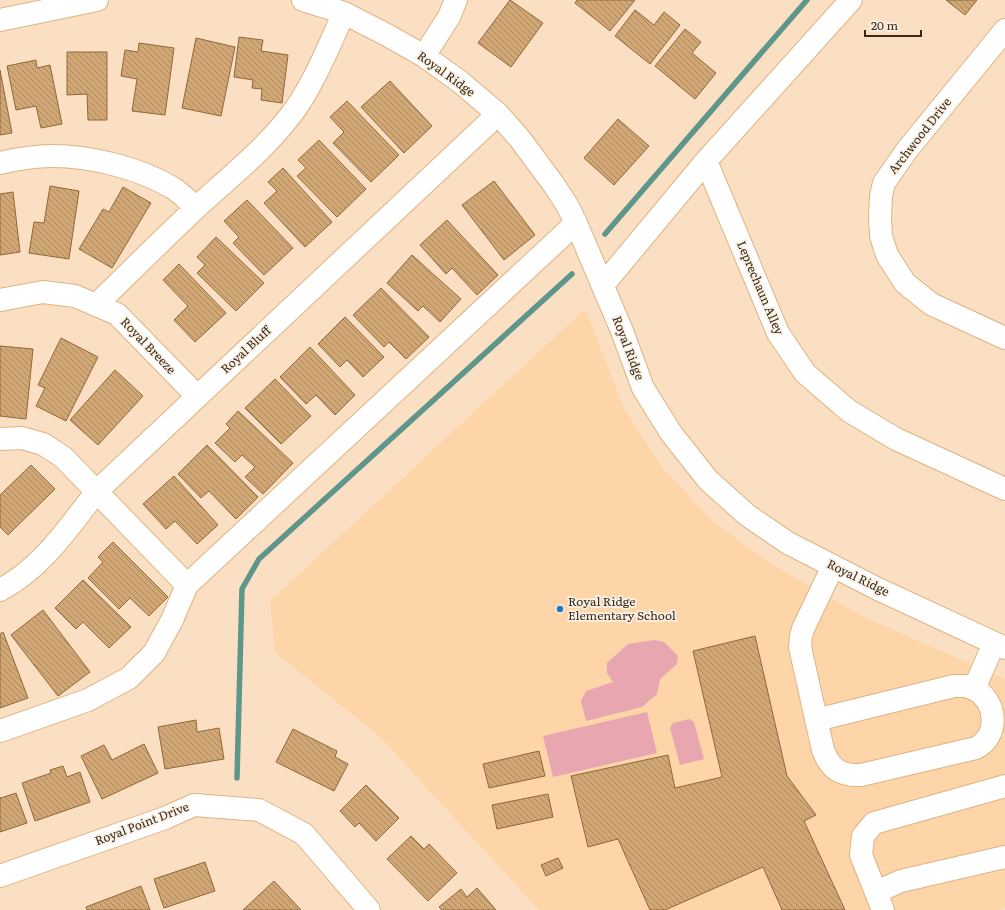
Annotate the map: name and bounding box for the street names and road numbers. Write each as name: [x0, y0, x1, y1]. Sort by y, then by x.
street label: Royal Ridge: [414, 46, 479, 100]
street label: Archwood Drive: [883, 93, 955, 178]
street label: Leprechaun Alley: [733, 238, 789, 337]
street label: Royal Breeze: [117, 313, 180, 378]
street label: Royal Ridge: [608, 313, 649, 382]
street label: Royal Bluff: [216, 320, 275, 377]
street label: Royal Ridge: [824, 554, 893, 600]
street label: Royal Point Drive: [92, 797, 191, 849]

